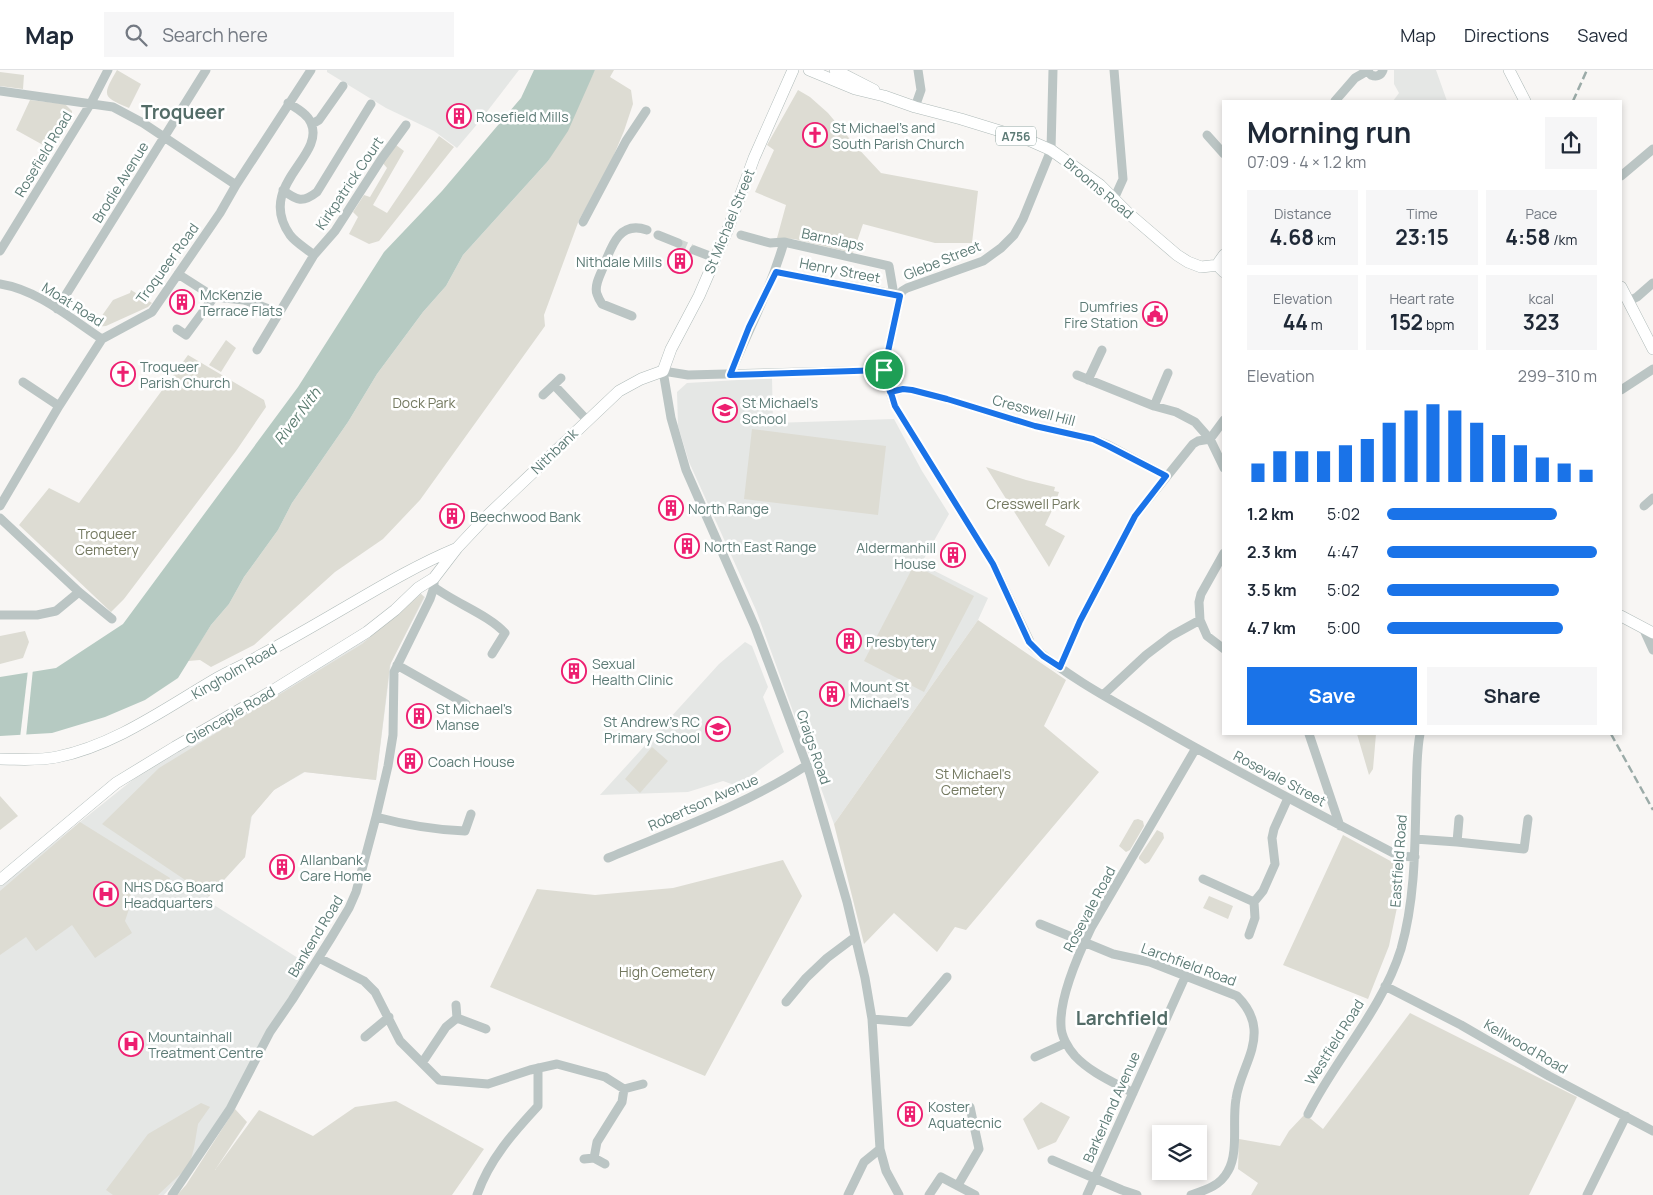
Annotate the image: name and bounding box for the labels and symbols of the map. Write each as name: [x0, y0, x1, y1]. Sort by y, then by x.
district label: Troqueer: [141, 99, 225, 125]
building icon: Rosefield Mills: [446, 103, 472, 129]
place label: Rosefield Mills: [476, 107, 568, 126]
street label: Rosefield Road: [10, 108, 76, 200]
place label: St Michael’s and South Parish Church: [832, 118, 964, 153]
church icon: St Michael’s and South Parish Church: [802, 122, 828, 148]
road number: A756: [996, 126, 1036, 146]
street label: Kirkpatrick Court: [311, 132, 387, 233]
street label: Brodie Avenue: [88, 138, 152, 226]
street label: Brooms Road: [1060, 153, 1138, 223]
street label: St Michael Street: [699, 165, 759, 276]
street label: Troqueer Road: [131, 219, 203, 307]
street label: Barnslaps: [800, 223, 866, 255]
street label: Glebe Street: [901, 236, 984, 284]
building icon: Nithdale Mills: [667, 248, 693, 274]
place label: Nithdale Mills: [576, 252, 662, 271]
street label: Henry Street: [798, 253, 883, 287]
street label: Moat Road: [39, 278, 107, 330]
place label: McKenzie Terrace Flats: [200, 285, 283, 320]
building icon: McKenzie Terrace Flats: [169, 289, 195, 315]
place label: Dumfries Fire Station: [1064, 297, 1138, 332]
public building icon: Dumfries Fire Station: [1142, 301, 1168, 327]
pin: [863, 349, 905, 391]
place label: Troqueer Parish Church: [140, 357, 230, 392]
church icon: Troqueer Parish Church: [110, 361, 136, 387]
water label: River Nith: [269, 382, 326, 449]
street label: Cresswell Hill: [991, 390, 1077, 430]
park label: Dock Park: [392, 393, 457, 412]
place label: St Michael's School: [742, 393, 818, 428]
school or university icon: St Michael's School: [712, 397, 738, 423]
street label: Nithbank: [527, 423, 582, 478]
park label: Cresswell Park: [986, 494, 1081, 513]
building icon: North Range: [658, 495, 684, 521]
place label: North Range: [688, 499, 769, 518]
building icon: Beechwood Bank: [439, 503, 465, 529]
place label: Beechwood Bank: [470, 507, 582, 526]
park label: Troqueer Cemetery: [75, 524, 140, 559]
building icon: North East Range: [674, 533, 700, 559]
place label: North East Range: [704, 537, 817, 556]
place label: Aldermanhill House: [856, 538, 936, 573]
building icon: Aldermanhill House: [940, 542, 966, 568]
building icon: Presbytery: [836, 628, 862, 654]
place label: Presbytery: [866, 632, 937, 651]
street label: Kingholm Road: [188, 639, 280, 703]
place label: Sexual Health Clinic: [592, 654, 674, 689]
building icon: Sexual Health Clinic: [561, 658, 587, 684]
place label: Mount St Michael's: [850, 677, 910, 712]
building icon: Mount St Michael's: [819, 681, 845, 707]
street label: Glencaple Road: [182, 682, 278, 748]
place label: St Michael's Manse: [436, 699, 512, 734]
building icon: St Michael's Manse: [406, 703, 432, 729]
street label: Craigs Road: [792, 707, 836, 787]
place label: St Andrew's RC Primary School: [603, 712, 700, 747]
school or university icon: St Andrew's RC Primary School: [705, 716, 731, 742]
street label: Rosevale Street: [1230, 746, 1330, 811]
building icon: Coach House: [397, 748, 423, 774]
place label: Coach House: [428, 752, 515, 771]
park label: St Michael's Cemetery: [935, 764, 1011, 799]
street label: Robertson Avenue: [645, 769, 761, 835]
street label: Eastfield Road: [1385, 814, 1411, 908]
place label: Allanbank Care Home: [300, 850, 372, 885]
building icon: Allanbank Care Home: [269, 854, 295, 880]
street label: Rosevale Road: [1058, 863, 1120, 955]
place label: NHS D&G Board Headquarters: [124, 877, 224, 912]
hospital icon: NHS D&G Board Headquarters: [93, 881, 119, 907]
street label: Bankend Road: [283, 892, 347, 980]
street label: Larchfield Road: [1139, 938, 1239, 990]
park label: High Cemetery: [619, 962, 716, 981]
street label: Westfield Road: [1300, 996, 1368, 1088]
district label: Larchfield: [1076, 1005, 1168, 1031]
street label: Kellwood Road: [1481, 1014, 1571, 1078]
place label: Mountainhall Treatment Centre: [148, 1027, 264, 1062]
hospital icon: Mountainhall Treatment Centre: [118, 1031, 144, 1057]
street label: Barkerland Avenue: [1078, 1048, 1144, 1166]
place label: Koster Aquatecnic: [928, 1097, 1002, 1132]
building icon: Koster Aquatecnic: [897, 1101, 923, 1127]

